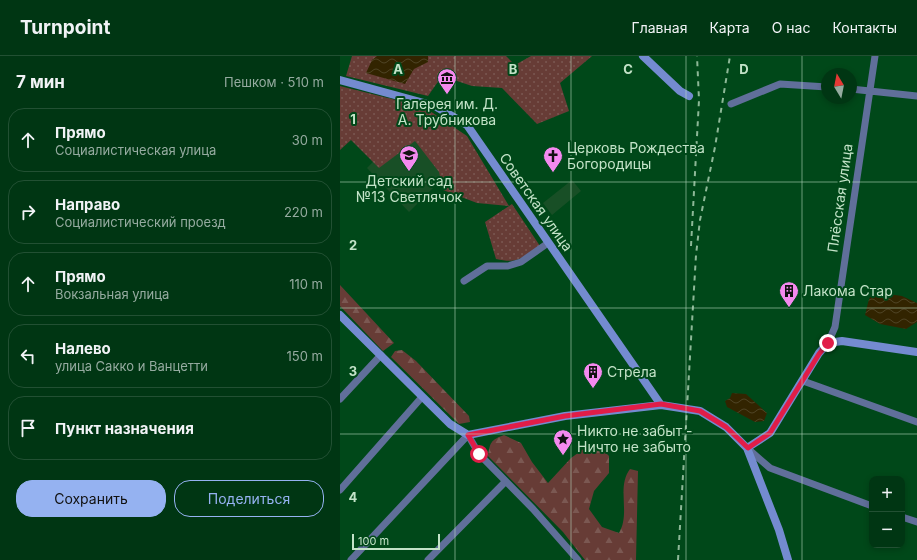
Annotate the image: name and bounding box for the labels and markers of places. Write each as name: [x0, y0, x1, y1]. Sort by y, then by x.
museum icon: Галерея им. Д. А. Трубникова: [436, 67, 458, 95]
place label: Галерея им. Д. А. Трубникова: [396, 95, 498, 128]
place label: Церковь Рождества Богородицы: [567, 139, 705, 172]
school or university icon: Детский сад №13 Светлячок: [398, 144, 420, 172]
church icon: Церковь Рождества Богородицы: [542, 145, 564, 173]
place label: Детский сад №13 Светлячок: [356, 172, 463, 205]
building icon: Лакома Стар: [778, 280, 800, 308]
place label: Лакома Стар: [803, 282, 893, 299]
building icon: Стрела: [582, 361, 604, 389]
place label: Стрела: [607, 363, 657, 380]
place label: Никто не забыт - Ничто не забыто: [577, 422, 693, 455]
place icon: Никто не забыт - Ничто не забыто: [552, 428, 574, 456]

